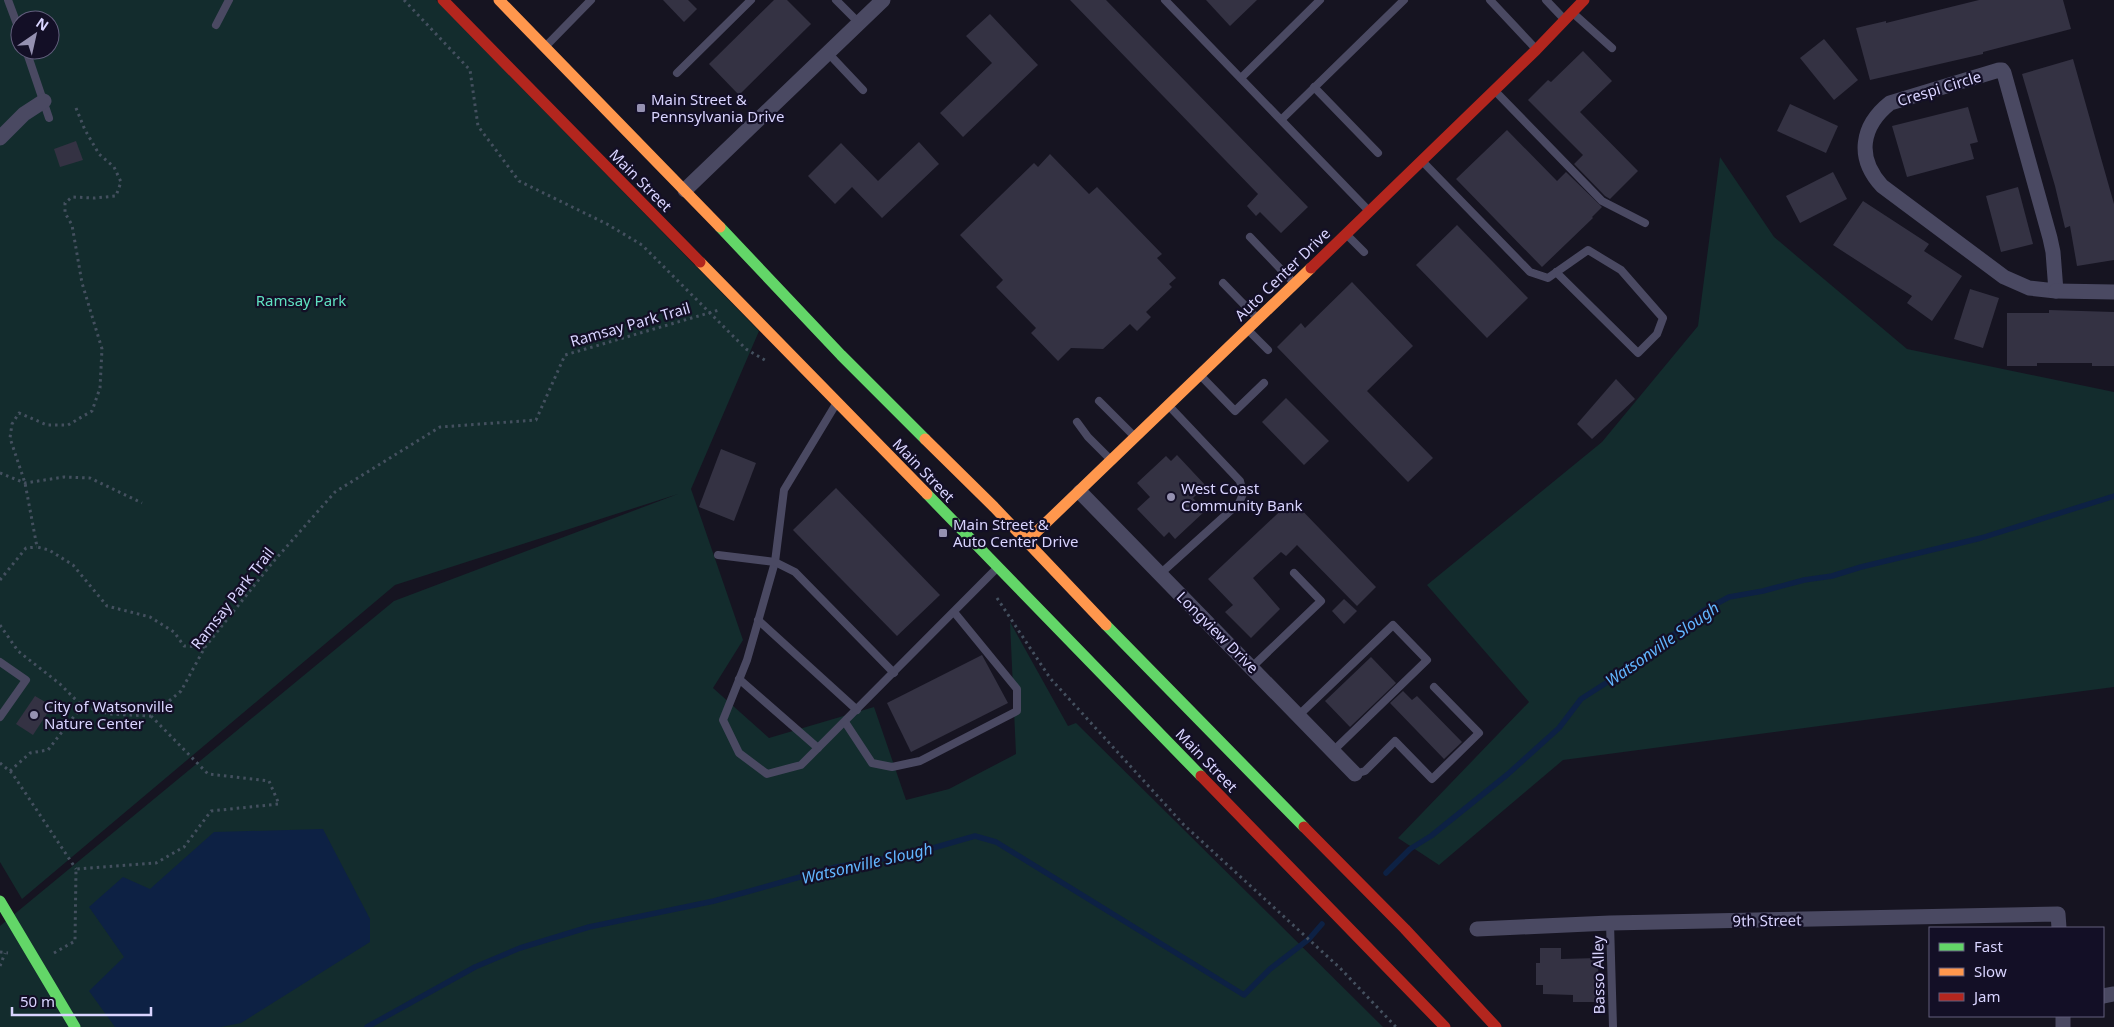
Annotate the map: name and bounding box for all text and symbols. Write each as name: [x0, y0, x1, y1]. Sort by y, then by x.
north arrow: [10, 10, 60, 60]
text: N: [33, 13, 53, 35]
street label: Crespi Circle: [1895, 66, 1983, 110]
place label: Main Street & Pennsylvania Drive: [651, 89, 784, 126]
marker: Main Street & Pennsylvania Drive: [635, 102, 647, 114]
street label: Main Street: [605, 144, 677, 216]
street label: Auto Center Drive: [1230, 223, 1334, 325]
park label: Ramsay Park: [256, 290, 346, 310]
street label: Ramsay Park Trail: [568, 297, 692, 351]
street label: Main Street: [889, 434, 960, 506]
place label: West Coast Community Bank: [1181, 478, 1302, 515]
marker: West Coast Community Bank: [1165, 491, 1177, 503]
place label: Main Street & Auto Center Drive: [953, 514, 1079, 551]
marker: Main Street & Auto Center Drive: [937, 527, 949, 539]
street label: Ramsay Park Trail: [186, 543, 278, 653]
street label: Longview Drive: [1173, 587, 1263, 677]
water label: Watsonville Slough: [1601, 597, 1723, 691]
place label: City of Watsonville Nature Center: [44, 696, 173, 733]
marker: City of Watsonville Nature Center: [28, 709, 40, 721]
street label: Main Street: [1172, 724, 1243, 796]
water label: Watsonville Slough: [799, 837, 935, 889]
street label: 9th Street: [1732, 909, 1802, 931]
legend: [1929, 927, 2104, 1017]
street label: Basso Alley: [1587, 935, 1609, 1014]
text: Fast: [1974, 936, 2003, 956]
text: Slow: [1974, 961, 2007, 981]
scale bar: [12, 984, 151, 1016]
text: Jam: [1972, 986, 2001, 1006]
text: 50 m: [20, 991, 55, 1011]

